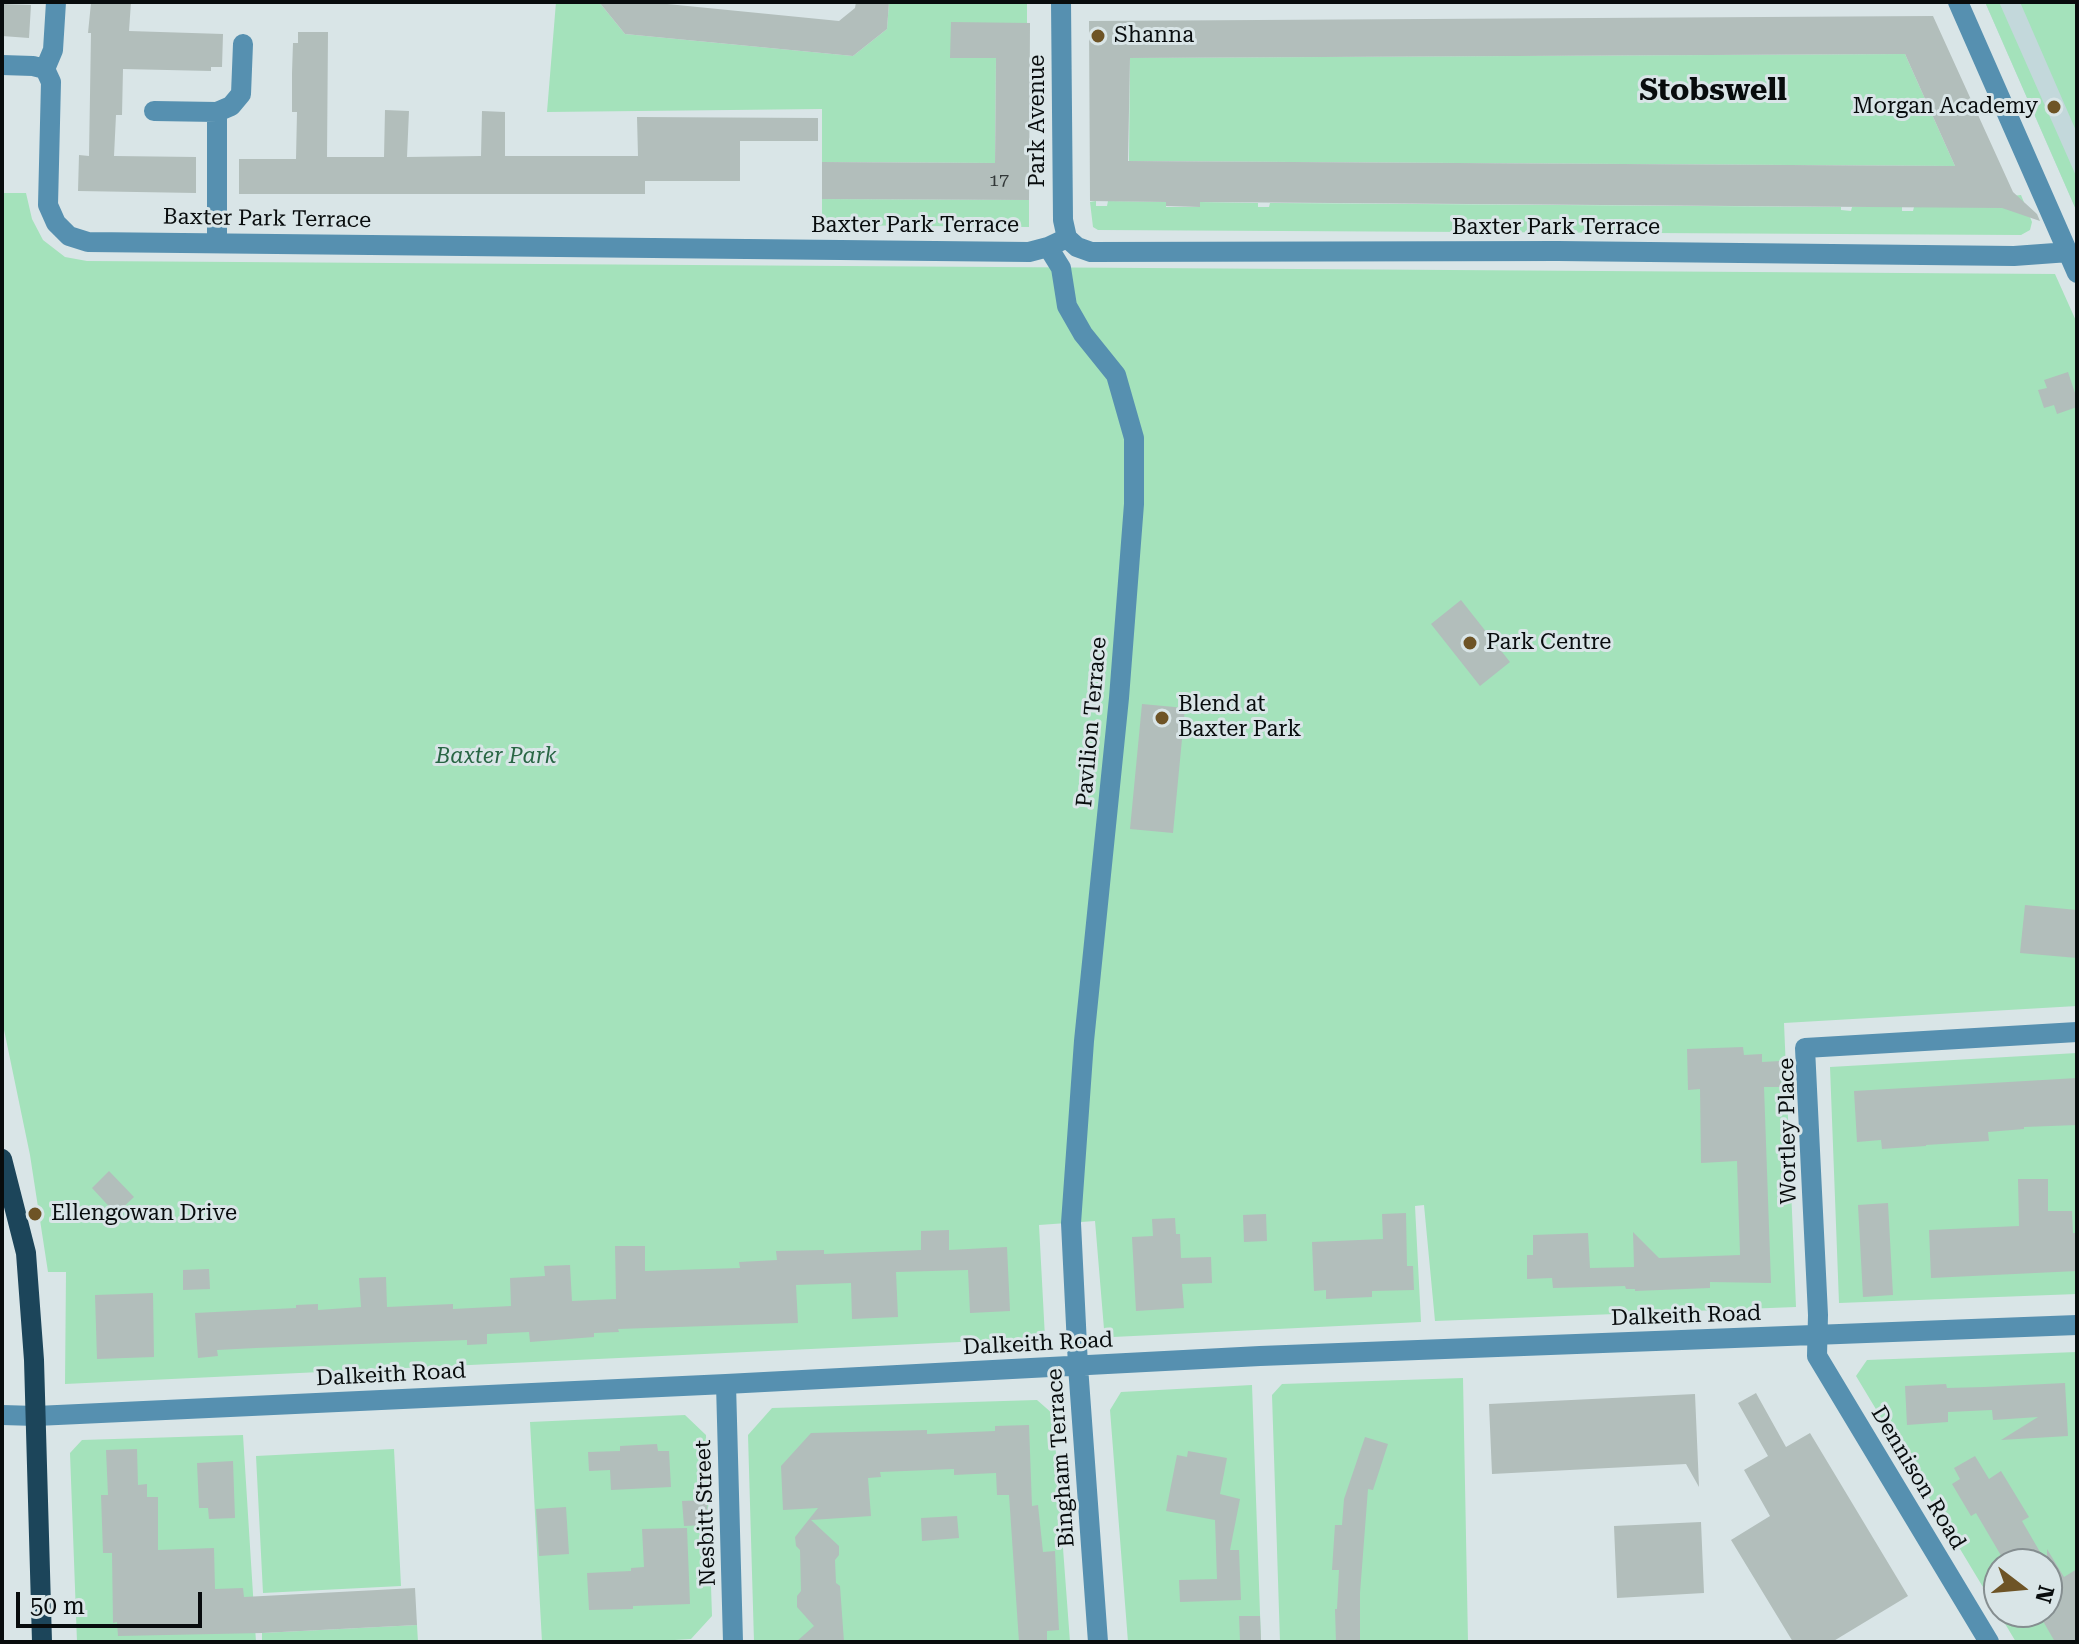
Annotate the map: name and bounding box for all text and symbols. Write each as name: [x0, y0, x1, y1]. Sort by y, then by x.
place label: Shanna: [1114, 23, 1194, 49]
marker: Shanna: [1089, 27, 1107, 45]
street label: Park Avenue: [1025, 55, 1051, 187]
district label: Stobswell: [1639, 73, 1787, 109]
place label: Morgan Academy: [1853, 94, 2038, 120]
marker: Morgan Academy: [2045, 98, 2063, 116]
house number: 17: [989, 170, 1009, 192]
street label: Baxter Park Terrace: [163, 204, 371, 234]
street label: Baxter Park Terrace: [811, 213, 1019, 239]
street label: Baxter Park Terrace: [1452, 215, 1660, 241]
place label: Park Centre: [1486, 630, 1611, 656]
marker: Park Centre: [1461, 634, 1479, 652]
street label: Pavilion Terrace: [1071, 636, 1113, 808]
place label: Blend at Baxter Park: [1178, 692, 1301, 744]
marker: Blend at Baxter Park: [1153, 709, 1171, 727]
park label: Baxter Park: [436, 744, 556, 770]
street label: Wortley Place: [1774, 1057, 1802, 1205]
place label: Ellengowan Drive: [51, 1201, 237, 1227]
marker: Ellengowan Drive: [26, 1205, 44, 1223]
street label: Dalkeith Road: [1611, 1300, 1761, 1332]
street label: Dalkeith Road: [962, 1327, 1114, 1361]
street label: Dalkeith Road: [315, 1358, 467, 1392]
street label: Bingham Terrace: [1042, 1368, 1080, 1548]
street label: Dennison Road: [1865, 1402, 1971, 1554]
street label: Nesbitt Street: [690, 1439, 722, 1587]
north arrow: [1983, 1548, 2063, 1628]
scale bar: [20, 1576, 206, 1626]
text: N: [2030, 1583, 2059, 1606]
text: 50 m: [30, 1592, 85, 1620]

